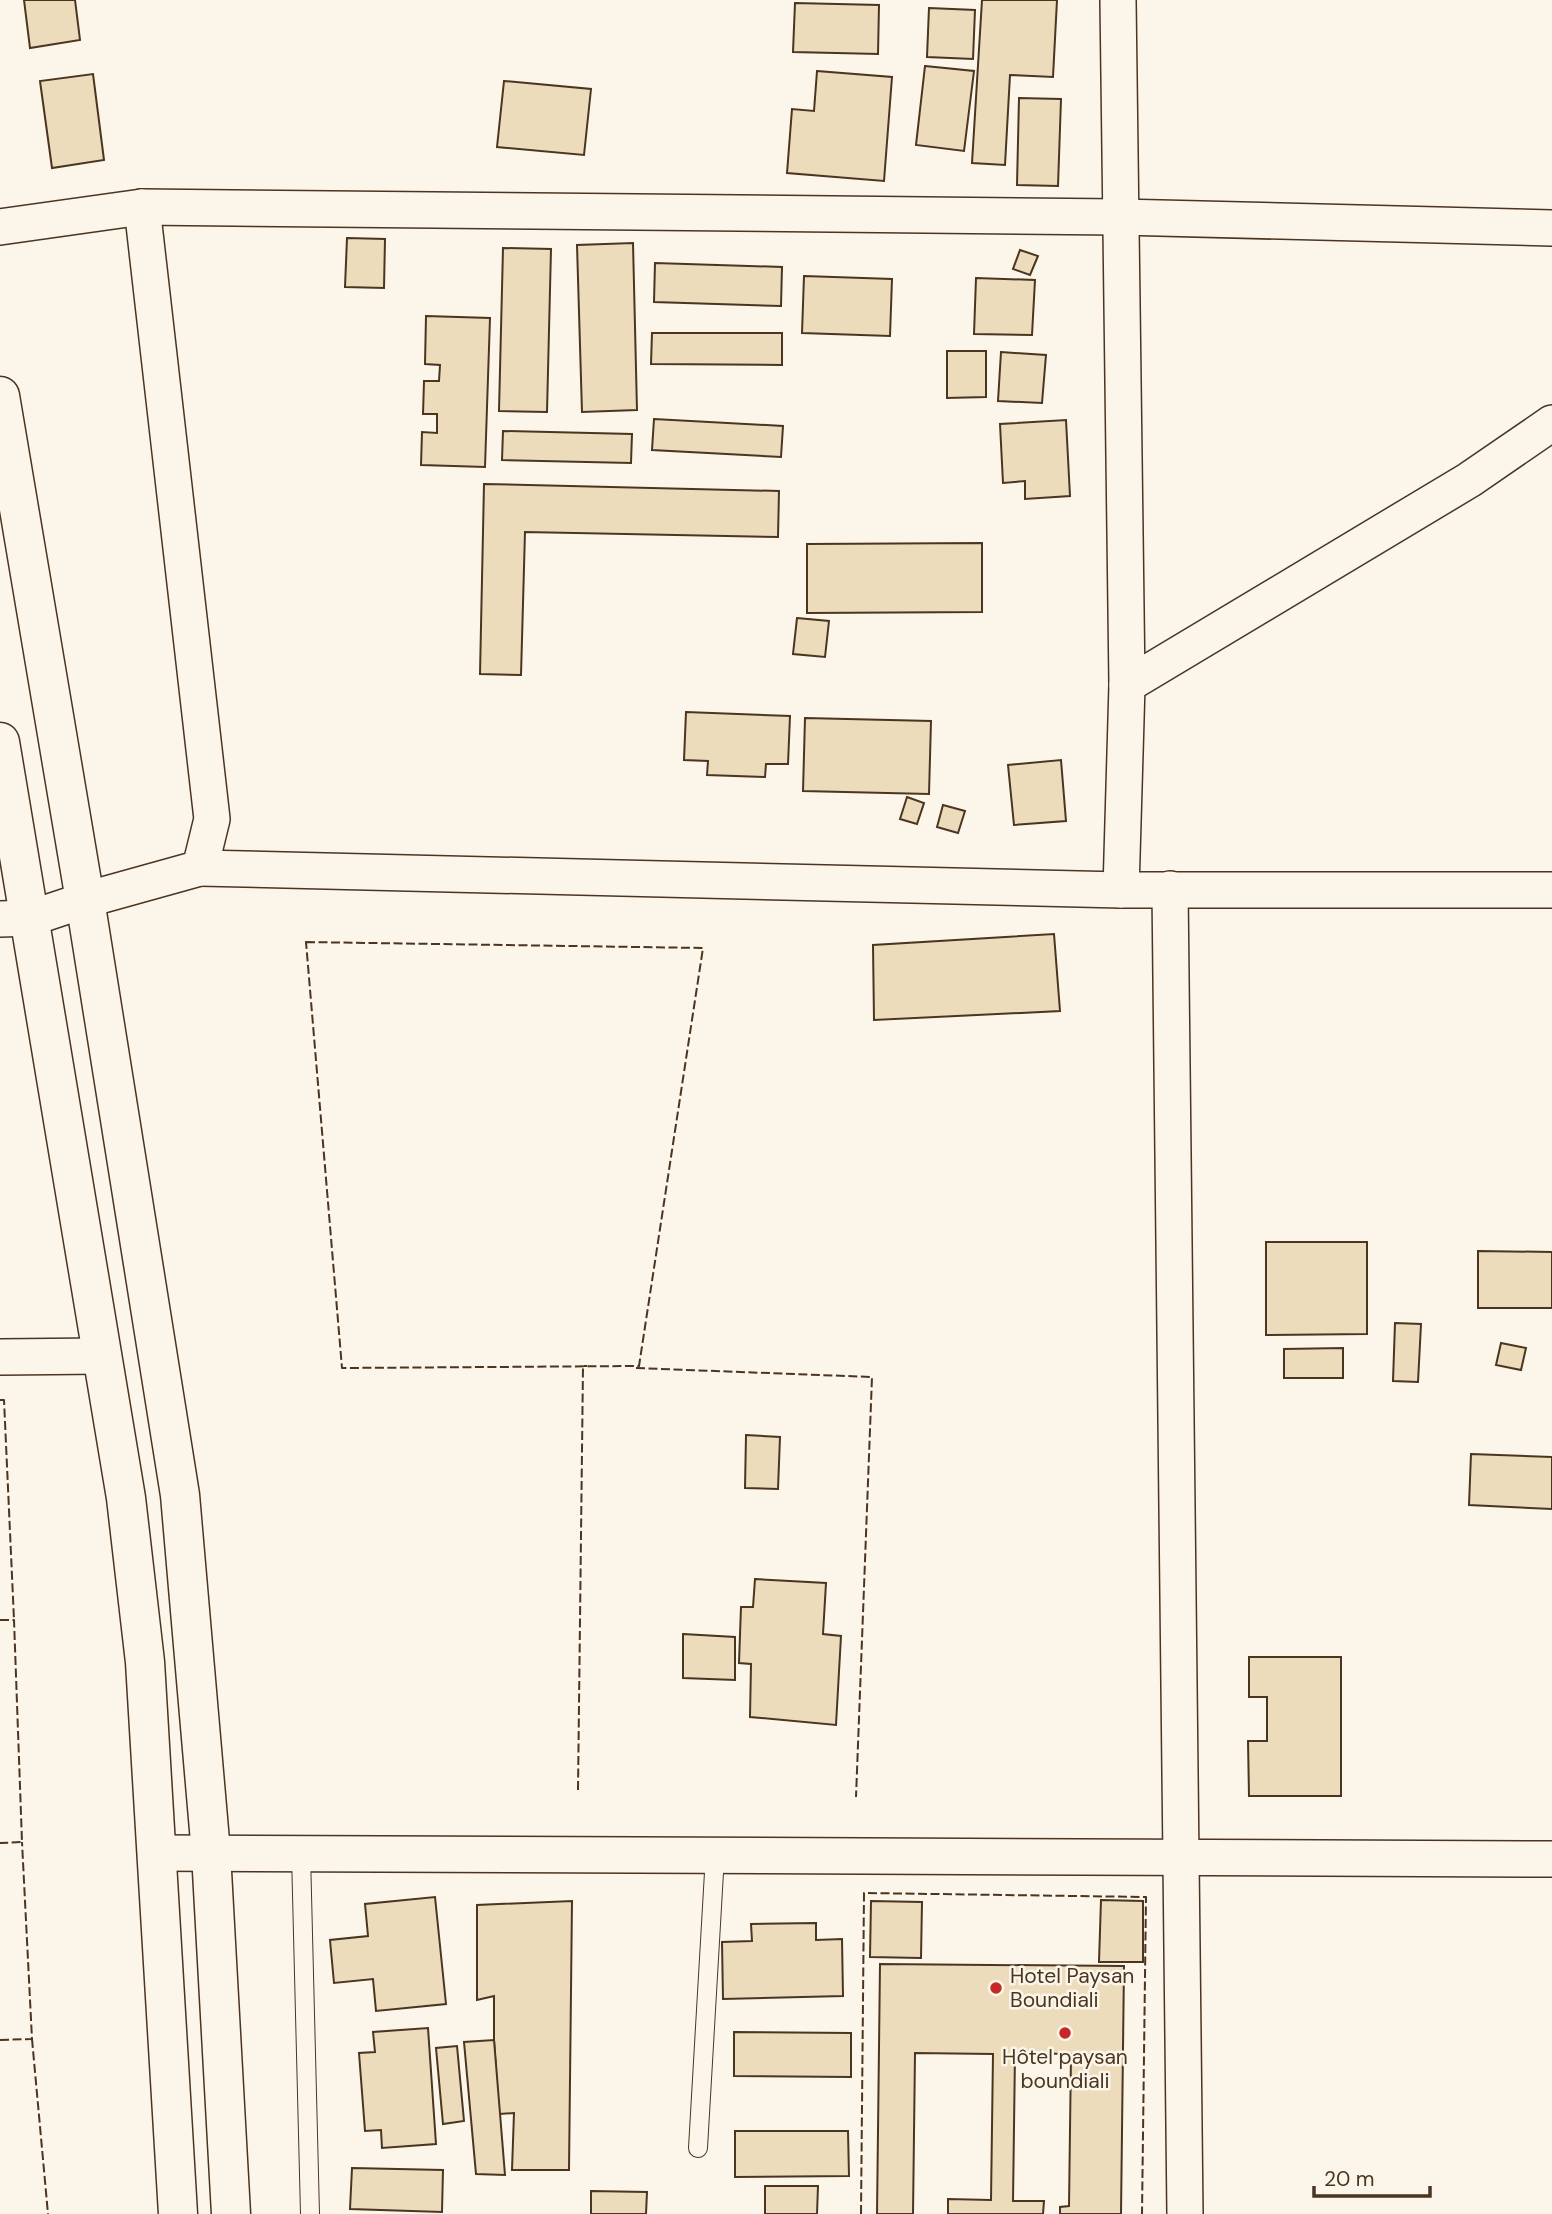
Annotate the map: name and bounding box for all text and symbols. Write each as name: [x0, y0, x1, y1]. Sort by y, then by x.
place label: Hotel Paysan Boundiali: [1010, 1962, 1134, 2014]
marker: Hotel Paysan Boundiali: [988, 1980, 1004, 1996]
marker: Hôtel paysan boundiali: [1057, 2025, 1073, 2041]
place label: Hôtel paysan boundiali: [1002, 2043, 1128, 2095]
scale bar: [1314, 2154, 1430, 2198]
text: 20 m: [1324, 2165, 1375, 2193]

